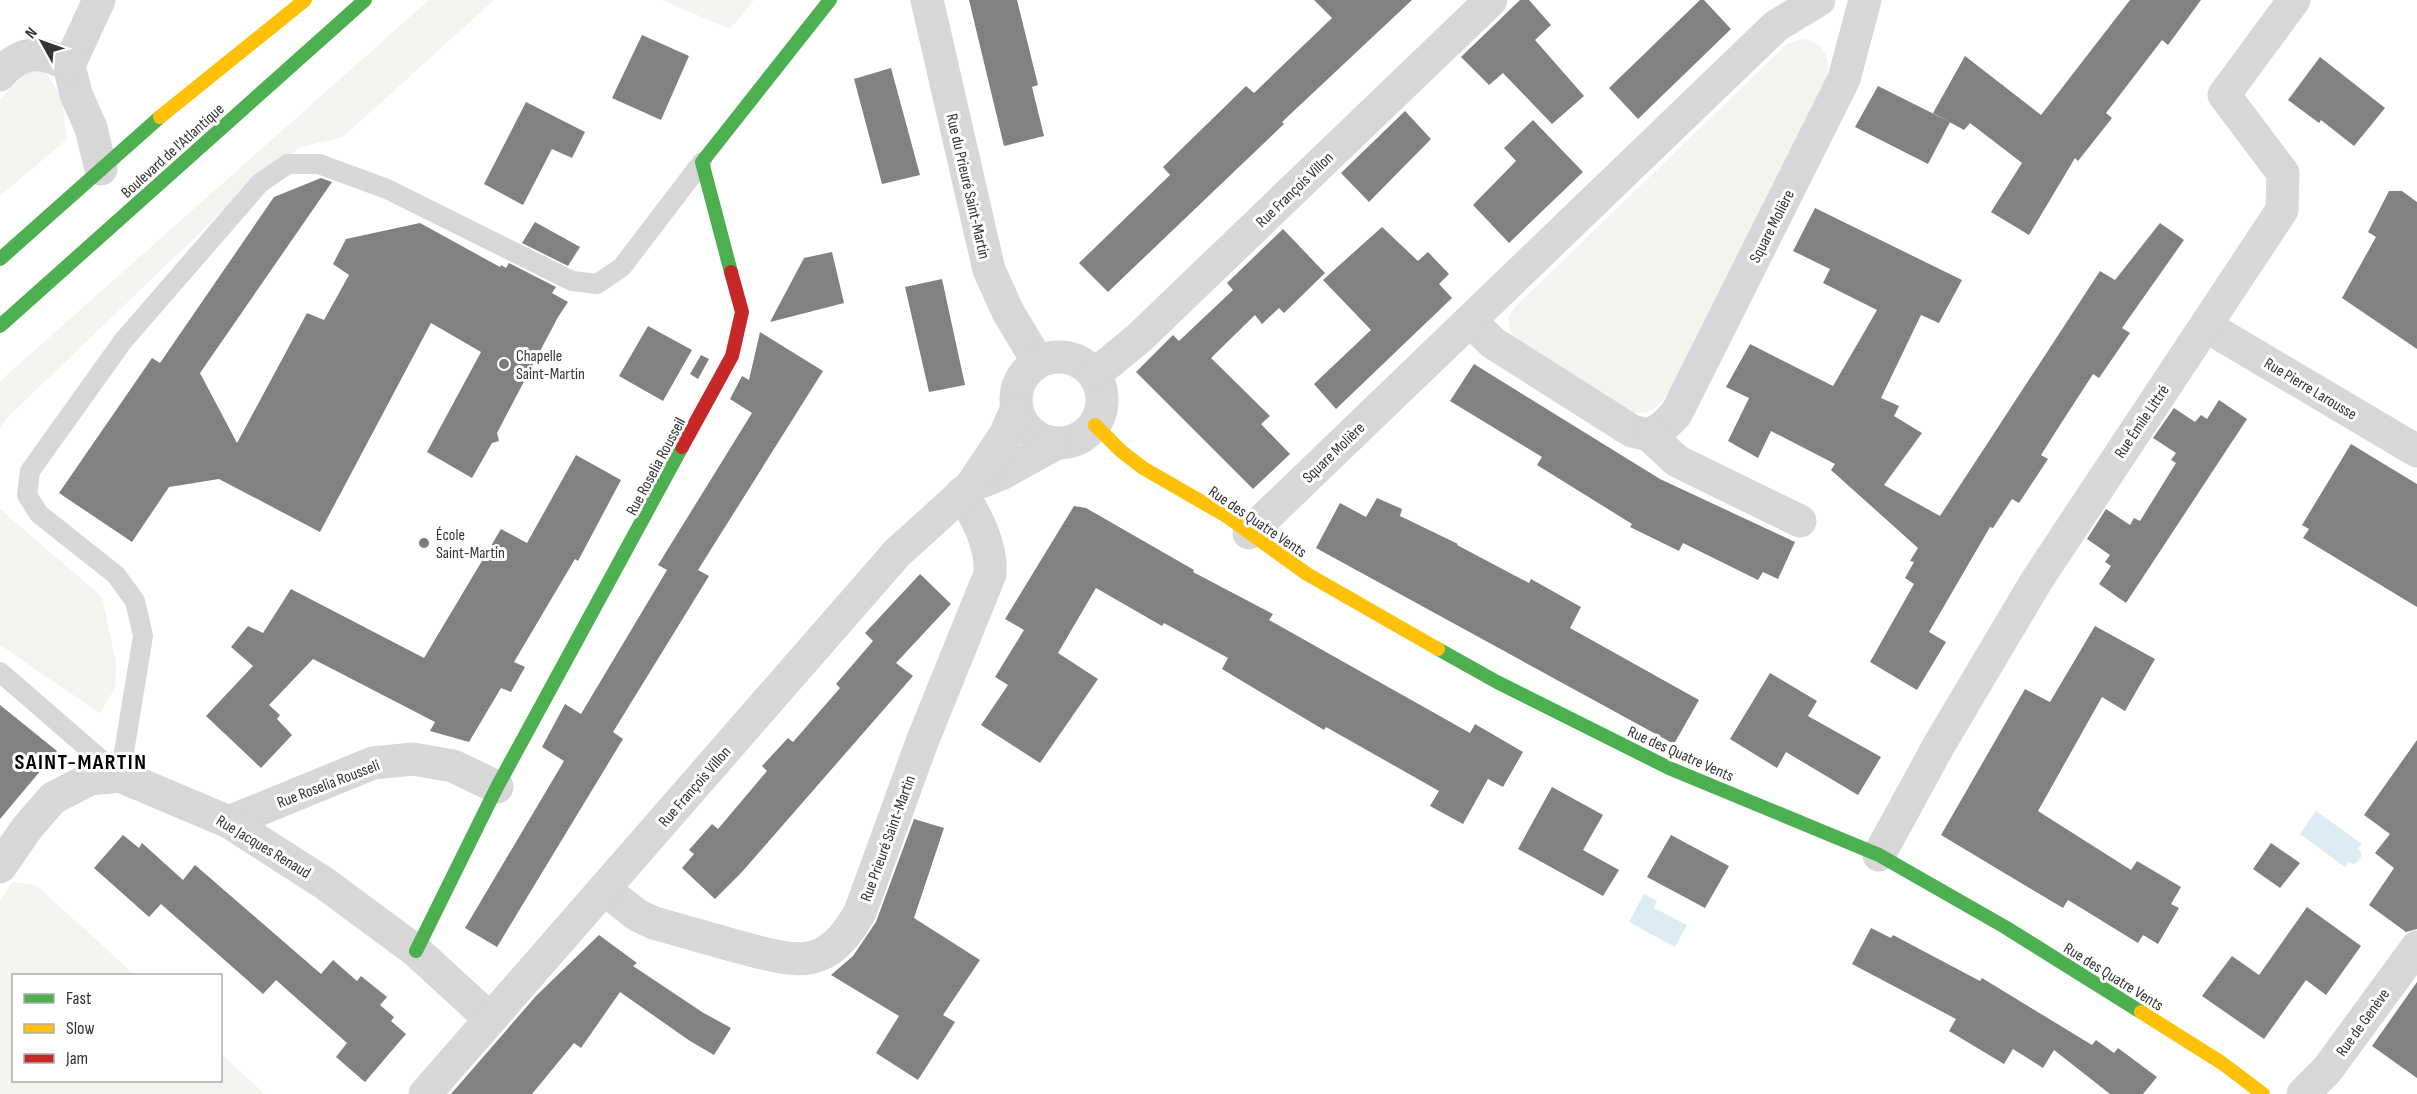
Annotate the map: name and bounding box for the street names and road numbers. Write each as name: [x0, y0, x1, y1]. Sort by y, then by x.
street label: Boulevard de l'Atlantique: [118, 100, 228, 202]
street label: Rue du Prieuré Saint-Martin: [942, 112, 994, 261]
street label: Rue François Villon: [1252, 148, 1338, 232]
street label: Square Molière: [1746, 187, 1799, 266]
street label: Rue Pierre Larousse: [2261, 354, 2360, 424]
street label: Rue Émile Littré: [2111, 382, 2174, 462]
street label: Rue Roselia Rousseil: [623, 414, 690, 519]
street label: Square Molière: [1299, 419, 1369, 487]
street label: Rue des Quatre Vents: [1205, 482, 1310, 562]
street label: Rue des Quatre Vents: [1624, 723, 1737, 786]
street label: Rue François Villon: [655, 743, 735, 831]
street label: Rue Roselia Rousseli: [274, 756, 383, 813]
street label: Rue Prieuré Saint-Martin: [857, 773, 920, 904]
street label: Rue Jacques Renaud: [213, 812, 314, 883]
street label: Rue des Quatre Vents: [2060, 939, 2167, 1016]
street label: Rue de Genève: [2332, 985, 2394, 1060]

